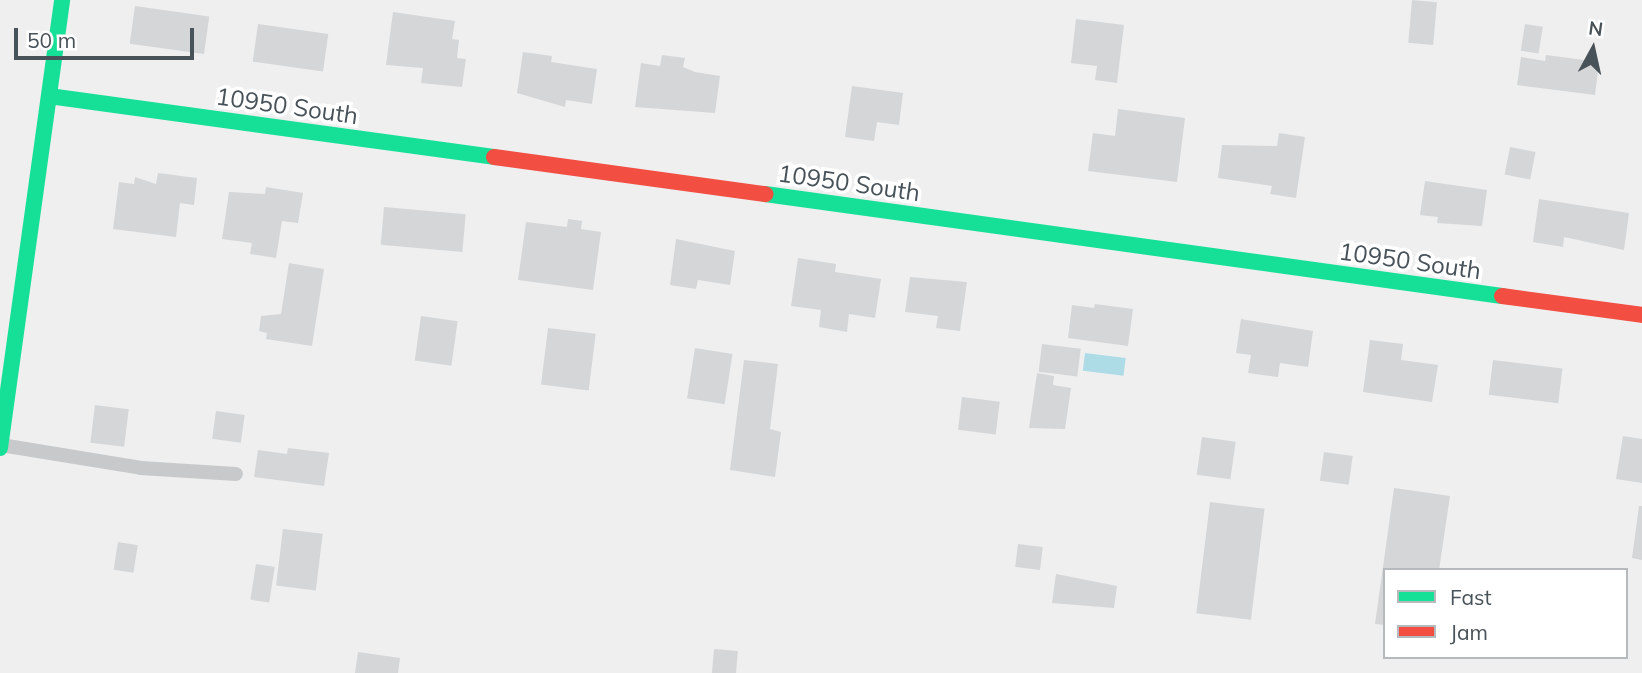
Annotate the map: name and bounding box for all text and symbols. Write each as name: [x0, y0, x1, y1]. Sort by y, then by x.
scale bar: [18, 14, 198, 58]
north arrow: [1558, 14, 1628, 84]
text: N: [1587, 15, 1605, 41]
text: 50 m: [27, 27, 76, 53]
street label: 10950 South: [214, 82, 360, 130]
street label: 10950 South: [776, 159, 922, 207]
street label: 10950 South: [1337, 237, 1483, 285]
legend: [1383, 568, 1628, 659]
text: Fast: [1450, 584, 1492, 610]
text: Jam: [1450, 619, 1488, 645]

